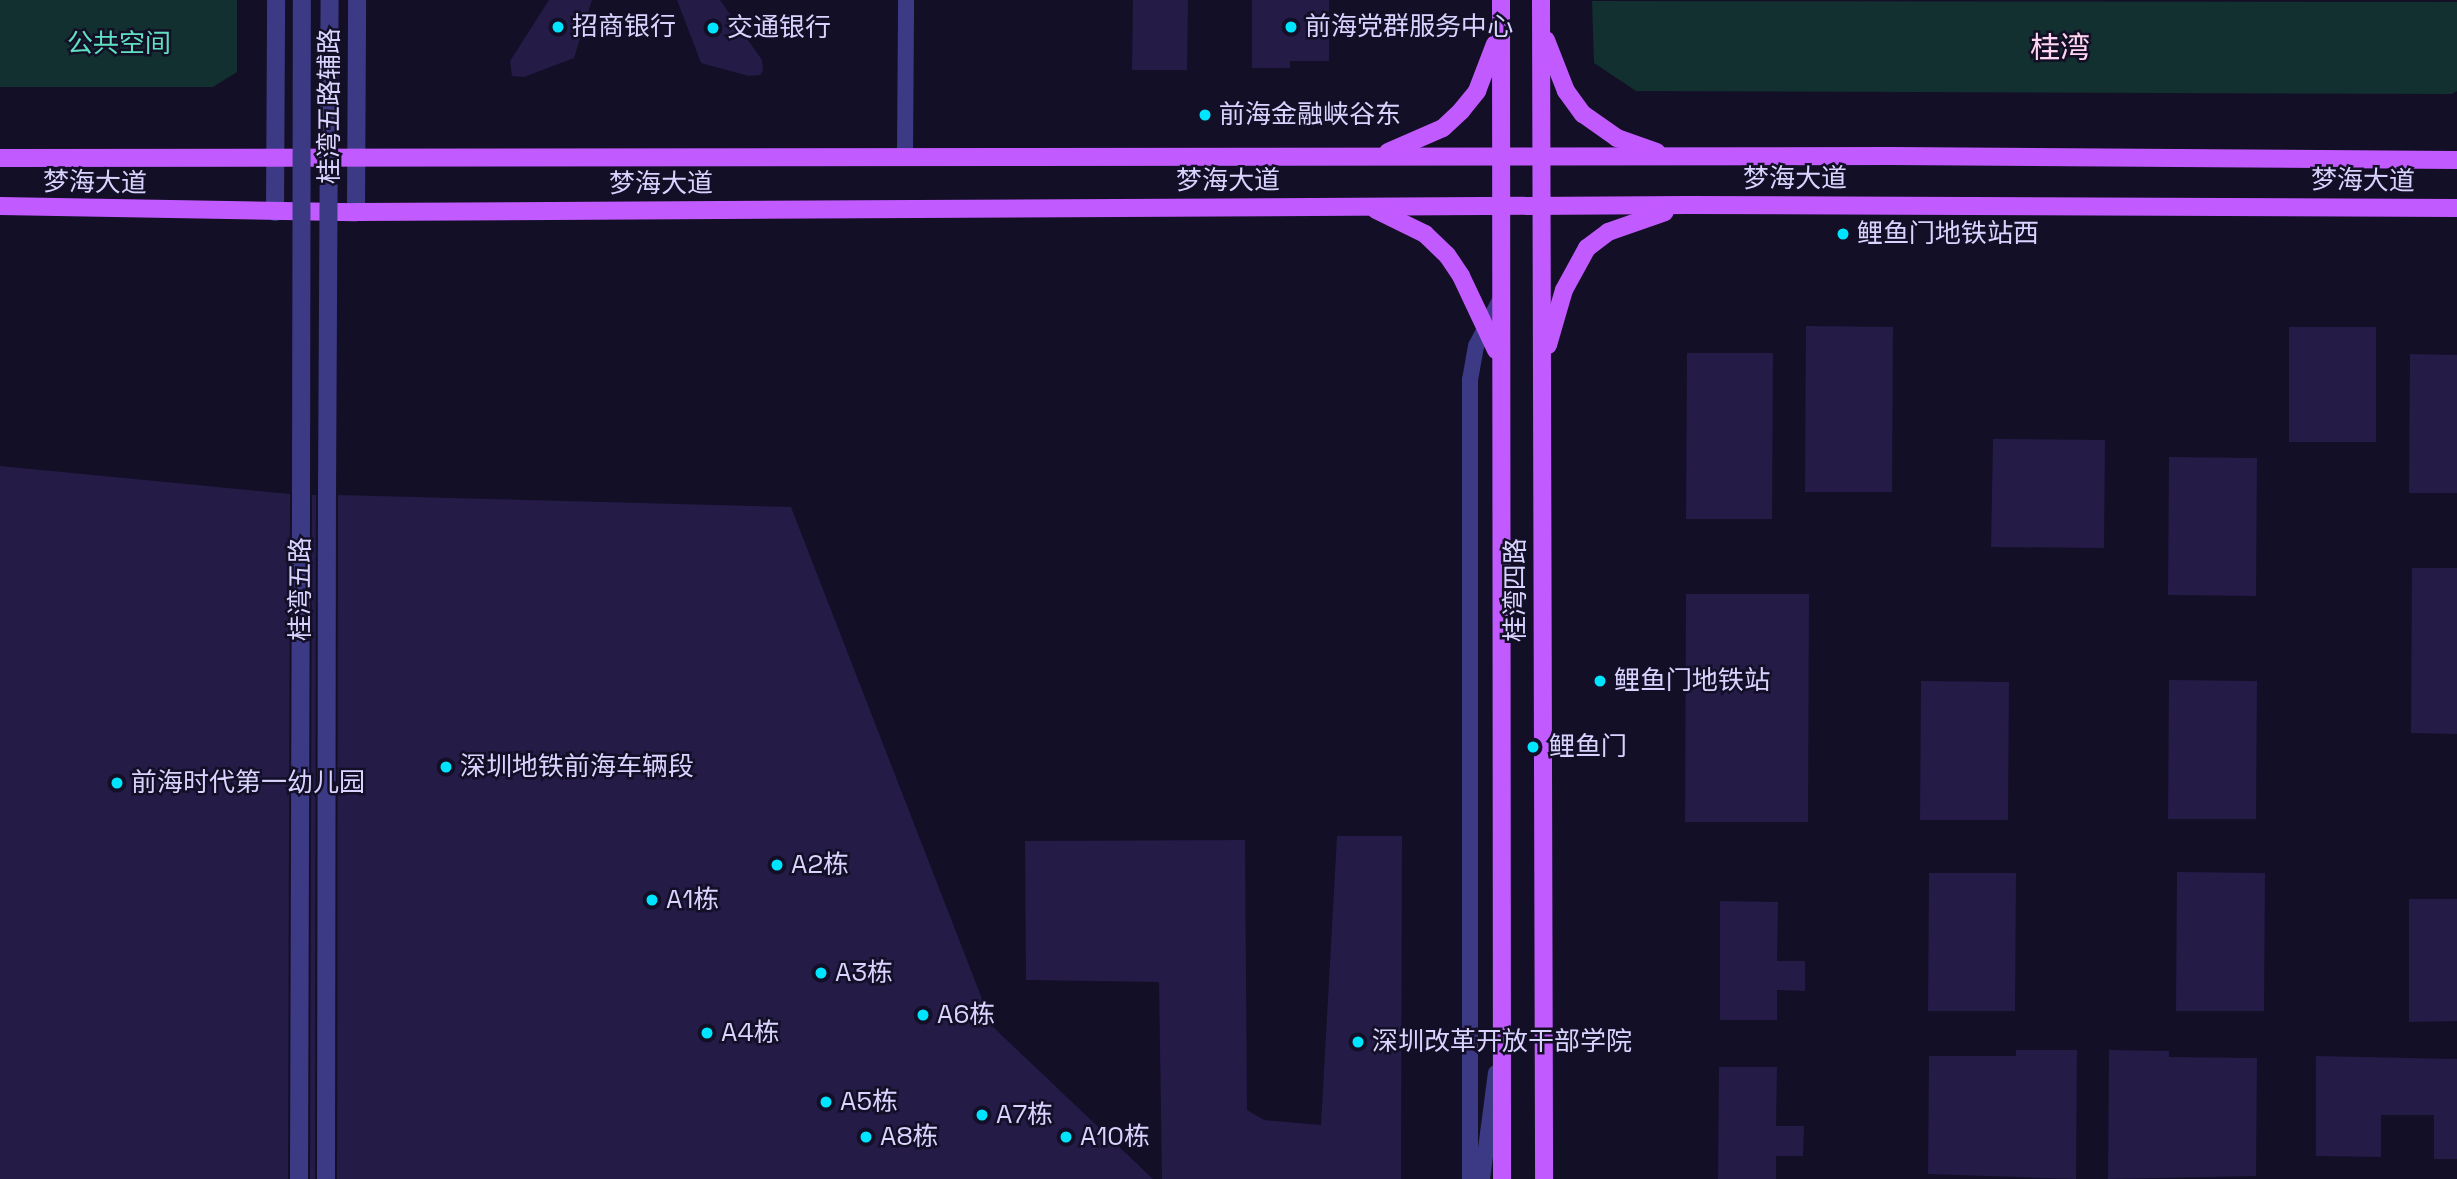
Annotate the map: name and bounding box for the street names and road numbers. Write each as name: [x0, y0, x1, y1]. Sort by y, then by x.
street label: 桂湾五路辅路: [314, 28, 346, 184]
street label: 梦海大道: [1743, 163, 1847, 195]
street label: 梦海大道: [2311, 164, 2415, 198]
street label: 梦海大道: [1176, 165, 1280, 197]
street label: 梦海大道: [43, 166, 147, 200]
street label: 梦海大道: [609, 168, 713, 200]
street label: 桂湾五路: [285, 537, 317, 641]
street label: 桂湾四路: [1500, 538, 1532, 642]

